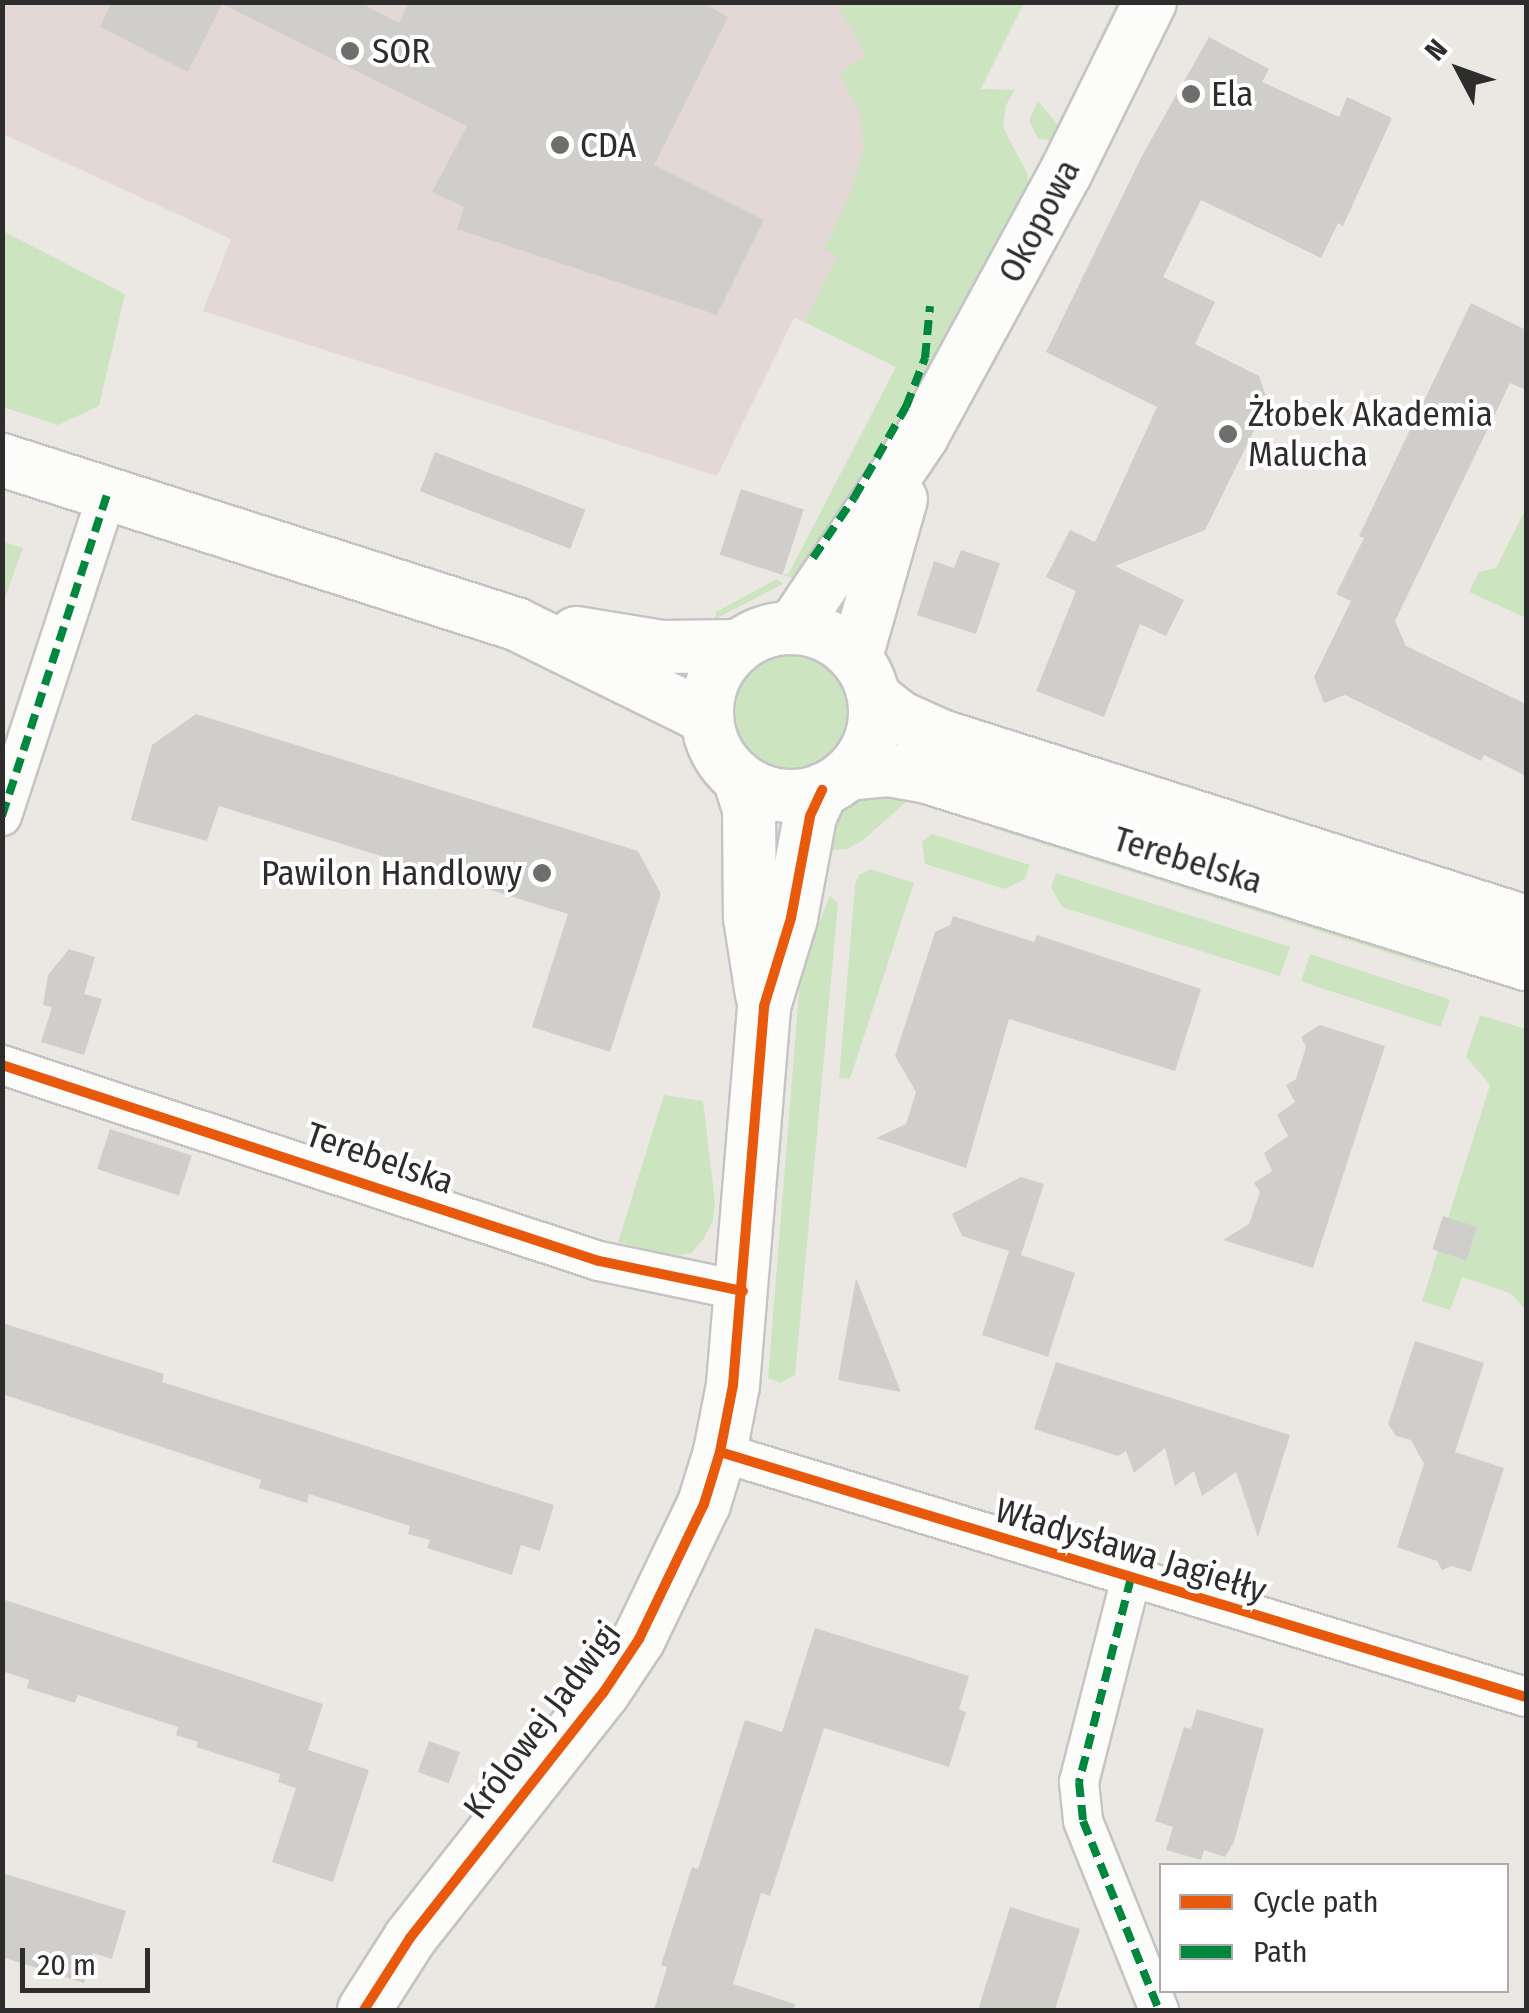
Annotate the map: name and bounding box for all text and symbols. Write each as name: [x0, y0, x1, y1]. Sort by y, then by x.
north arrow: [1409, 20, 1509, 120]
place label: SOR: [372, 30, 430, 72]
text: N: [1418, 33, 1454, 67]
marker: SOR: [337, 38, 363, 64]
place label: Ela: [1211, 73, 1253, 115]
marker: Ela: [1180, 83, 1202, 105]
place label: CDA: [580, 124, 636, 166]
marker: CDA: [549, 134, 571, 156]
street label: Okopowa: [989, 152, 1089, 290]
place label: Żłobek Akademia Malucha: [1248, 393, 1493, 475]
marker: Żłobek Akademia Malucha: [1217, 423, 1239, 445]
street label: Terebelska: [1109, 818, 1267, 902]
place label: Pawilon Handlowy: [261, 852, 522, 894]
marker: Pawilon Handlowy: [531, 862, 553, 884]
street label: Terebelska: [301, 1113, 459, 1203]
street label: Władysława Jagiełły: [990, 1489, 1272, 1611]
street label: Królowej Jadwigi: [454, 1613, 630, 1827]
legend: [1159, 1863, 1509, 1993]
text: Cycle path: [1253, 1884, 1379, 1920]
scale bar: [25, 1928, 155, 1990]
text: Path: [1253, 1934, 1307, 1970]
text: 20 m: [37, 1947, 96, 1983]

